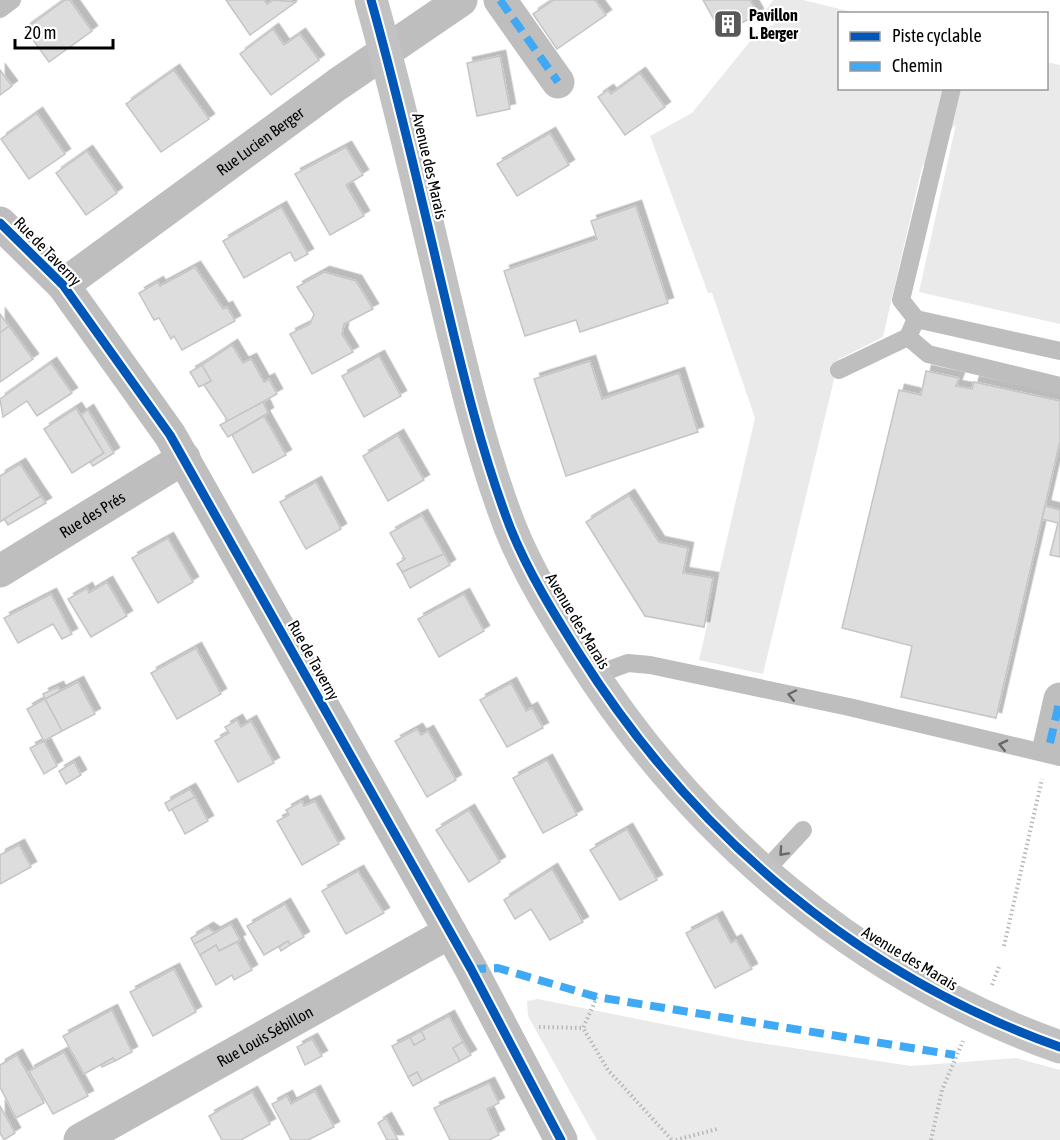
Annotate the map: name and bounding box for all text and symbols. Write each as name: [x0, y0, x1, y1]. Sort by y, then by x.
place label: Pavillon L. Berger: [749, 6, 798, 42]
building icon: Pavillon L. Berger: [712, 8, 744, 40]
scale bar: [15, 12, 112, 50]
legend: [838, 12, 1048, 90]
text: 20 m: [24, 22, 56, 43]
text: Piste cyclable: [892, 25, 982, 46]
text: Chemin: [892, 55, 943, 76]
street label: Rue Lucien Berger: [213, 103, 307, 179]
street label: Avenue des Marais: [409, 111, 451, 221]
street label: Rue de Taverny: [10, 213, 85, 290]
street label: Rue des Prés: [56, 487, 128, 541]
street label: Avenue des Marais: [542, 570, 614, 672]
street label: Rue de Taverny: [284, 617, 343, 704]
one-way arrow: [787, 689, 797, 702]
one-way arrow: [998, 739, 1008, 752]
one-way arrow: [779, 845, 790, 855]
street label: Avenue des Marais: [859, 922, 961, 994]
street label: Rue Louis Sébillon: [214, 1002, 316, 1070]

